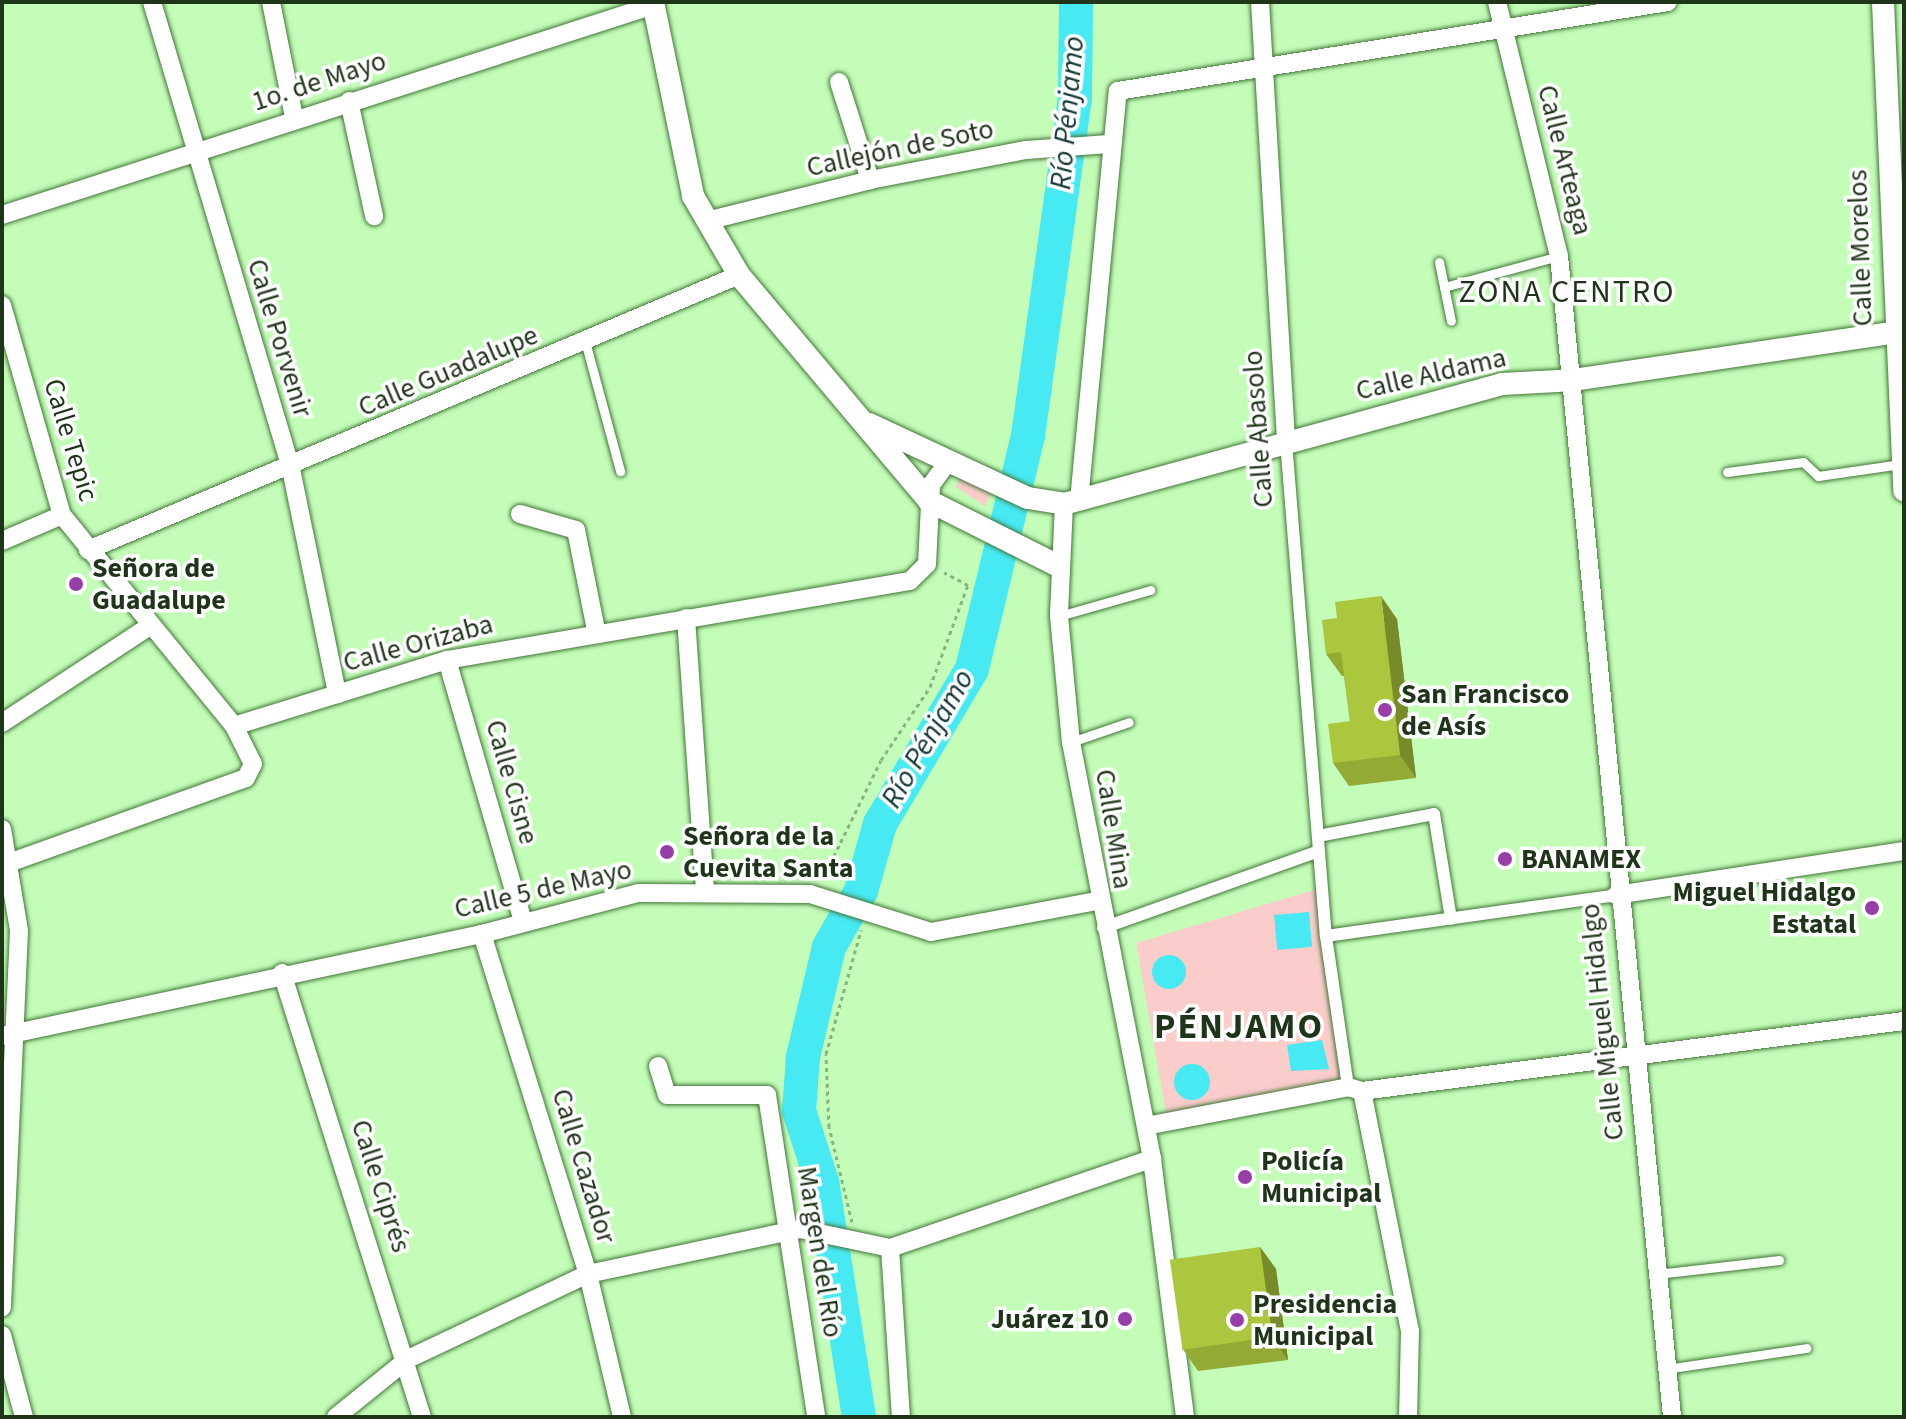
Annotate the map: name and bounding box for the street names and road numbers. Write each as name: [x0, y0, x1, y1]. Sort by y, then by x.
street label: 1o. de Mayo: [248, 44, 390, 118]
street label: Calle Arteaga: [1530, 82, 1600, 238]
street label: Callejón de Soto: [803, 112, 997, 184]
street label: Calle Morelos: [1840, 169, 1880, 327]
street label: Calle Porvenir: [240, 255, 320, 421]
street label: Calle Guadalupe: [353, 318, 543, 424]
street label: Calle Aldama: [1353, 340, 1509, 408]
street label: Calle Abasolo: [1236, 349, 1280, 509]
street label: Calle Tepic: [36, 375, 106, 505]
street label: Calle Orizaba: [339, 607, 497, 679]
street label: Calle Cisne: [478, 716, 546, 848]
street label: Calle Mina: [1088, 767, 1140, 891]
street label: Calle 5 de Mayo: [451, 852, 635, 926]
street label: Calle Miguel Hidalgo: [1573, 902, 1631, 1142]
street label: Calle Cazador: [545, 1085, 623, 1247]
street label: Calle Ciprés: [344, 1115, 418, 1257]
street label: Margen del Río: [790, 1164, 850, 1340]

